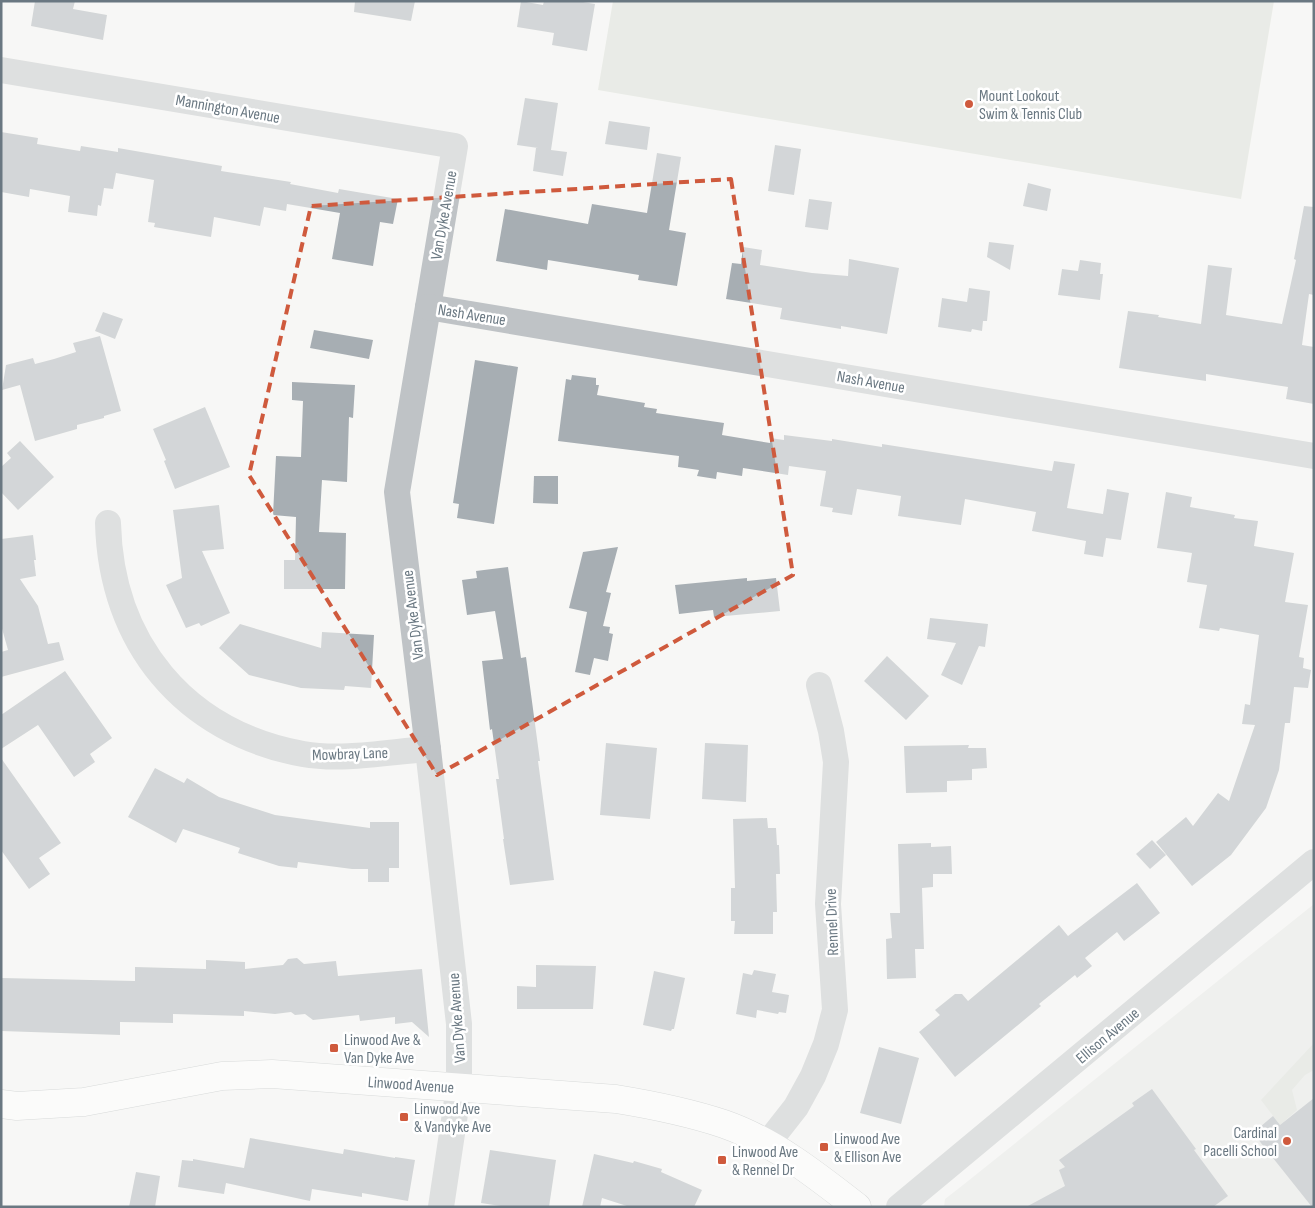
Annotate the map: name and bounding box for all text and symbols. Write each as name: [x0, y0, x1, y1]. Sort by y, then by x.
place label: Mount Lookout Swim & Tennis Club: [979, 87, 1082, 124]
street label: Mannington Avenue: [174, 91, 281, 128]
marker: Mount Lookout Swim & Tennis Club: [963, 98, 975, 110]
street label: Van Dyke Avenue: [427, 169, 462, 261]
street label: Nash Avenue: [436, 301, 507, 330]
street label: Nash Avenue: [835, 367, 906, 398]
street label: Van Dyke Avenue: [399, 569, 428, 661]
street label: Mowbray Lane: [312, 744, 388, 765]
street label: Rennel Drive: [822, 888, 843, 956]
street label: Van Dyke Avenue: [445, 972, 470, 1064]
street label: Ellison Avenue: [1072, 1004, 1143, 1068]
place label: Linwood Ave & Van Dyke Ave: [344, 1031, 421, 1068]
marker: Linwood Ave & Van Dyke Ave: [328, 1042, 340, 1054]
street label: Linwood Avenue: [367, 1073, 455, 1098]
place label: Linwood Ave & Vandyke Ave: [414, 1100, 491, 1137]
marker: Linwood Ave & Vandyke Ave: [398, 1111, 410, 1123]
place label: Cardinal Pacelli School: [1203, 1124, 1277, 1161]
place label: Linwood Ave & Ellison Ave: [834, 1130, 901, 1167]
marker: Cardinal Pacelli School: [1281, 1135, 1293, 1147]
marker: Linwood Ave & Ellison Ave: [818, 1141, 830, 1153]
place label: Linwood Ave & Rennel Dr: [732, 1143, 798, 1180]
marker: Linwood Ave & Rennel Dr: [716, 1154, 728, 1166]

